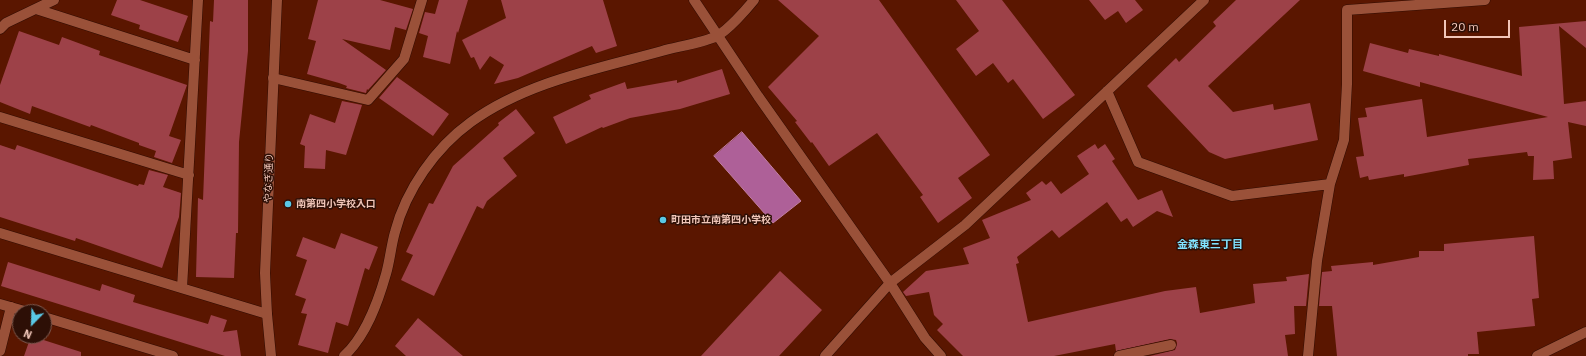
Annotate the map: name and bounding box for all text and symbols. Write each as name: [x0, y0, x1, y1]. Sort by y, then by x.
scale bar: [1446, 12, 1512, 38]
text: 20 m: [1451, 19, 1479, 34]
street label: やなぎ通り: [262, 153, 276, 203]
place label: 南第四小学校入口: [296, 198, 376, 210]
marker: 南第四小学校入口: [283, 199, 293, 209]
place label: 町田市立南第四小学校: [671, 214, 771, 226]
marker: 町田市立南第四小学校: [658, 215, 668, 225]
district label: 金森東三丁目: [1177, 238, 1243, 252]
north arrow: [12, 304, 52, 344]
text: N: [21, 326, 34, 342]

